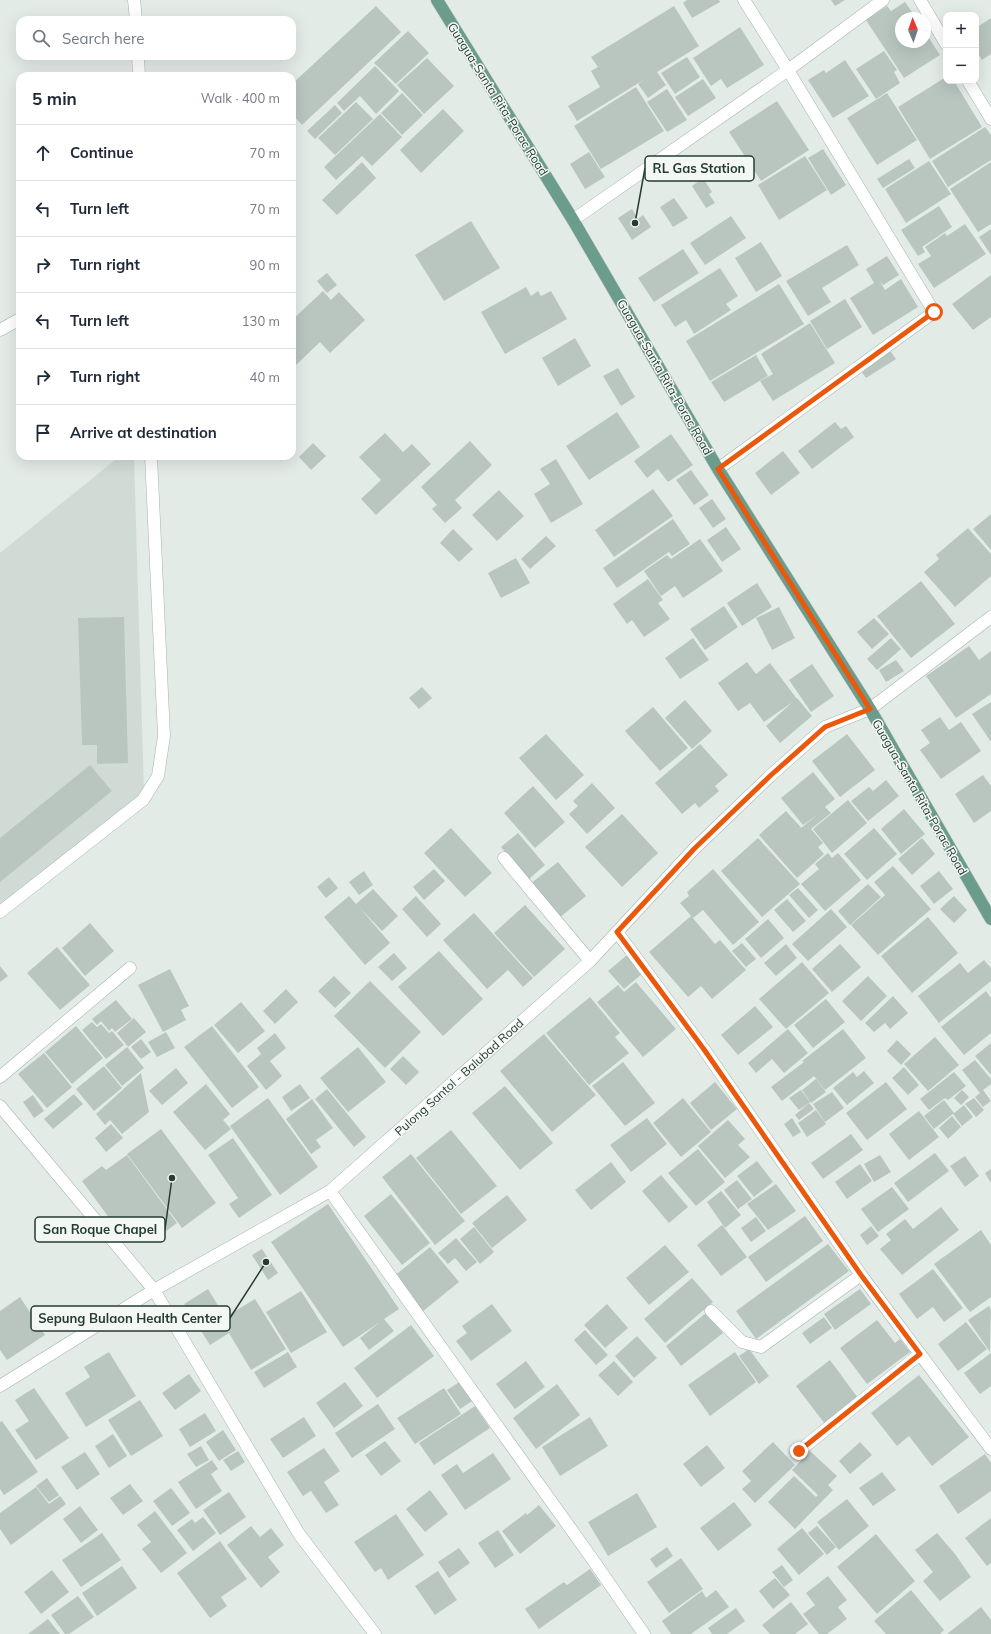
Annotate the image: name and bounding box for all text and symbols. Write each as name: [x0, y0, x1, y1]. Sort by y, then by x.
north arrow: [895, 12, 931, 48]
map controls: [943, 12, 979, 84]
button: +: [943, 12, 979, 48]
search box: [16, 16, 296, 60]
street label: Guagua-Santa Rita-Porac Road: [445, 20, 551, 178]
icon: search: [30, 27, 52, 49]
text: Search here: [62, 29, 144, 48]
button: −: [943, 48, 979, 84]
text: 5 min: [32, 88, 77, 109]
text: Walk · 400 m: [201, 90, 280, 106]
icon: ahead: [32, 142, 54, 164]
text: Continue: [70, 143, 133, 162]
text: 70 m: [250, 145, 280, 161]
callout: RL Gas Station: [645, 156, 754, 181]
text: RL Gas Station: [653, 160, 745, 176]
icon: left: [32, 198, 54, 220]
text: Turn left: [70, 199, 129, 218]
text: 70 m: [250, 201, 280, 217]
icon: right: [32, 254, 54, 276]
text: Turn right: [70, 255, 140, 274]
text: 90 m: [250, 257, 280, 273]
street label: Guagua-Santa Rita-Porac Road: [614, 296, 716, 458]
route start: [925, 303, 943, 321]
icon: left: [32, 310, 54, 332]
text: Turn left: [70, 311, 129, 330]
text: 130 m: [242, 313, 280, 329]
icon: right: [32, 366, 54, 388]
text: Turn right: [70, 367, 140, 386]
text: 40 m: [250, 369, 280, 385]
icon: arrive: [32, 422, 54, 444]
text: Arrive at destination: [70, 423, 217, 442]
street label: Guagua-Santa Rita-Porac Road: [869, 716, 971, 878]
street label: Pulong Santol - Balubad Road: [392, 1015, 526, 1139]
callout: San Roque Chapel: [35, 1217, 165, 1242]
text: San Roque Chapel: [43, 1221, 157, 1237]
callout: Sepung Bulaon Health Center: [31, 1306, 230, 1331]
text: Sepung Bulaon Health Center: [38, 1310, 223, 1326]
route end: [790, 1442, 808, 1460]

